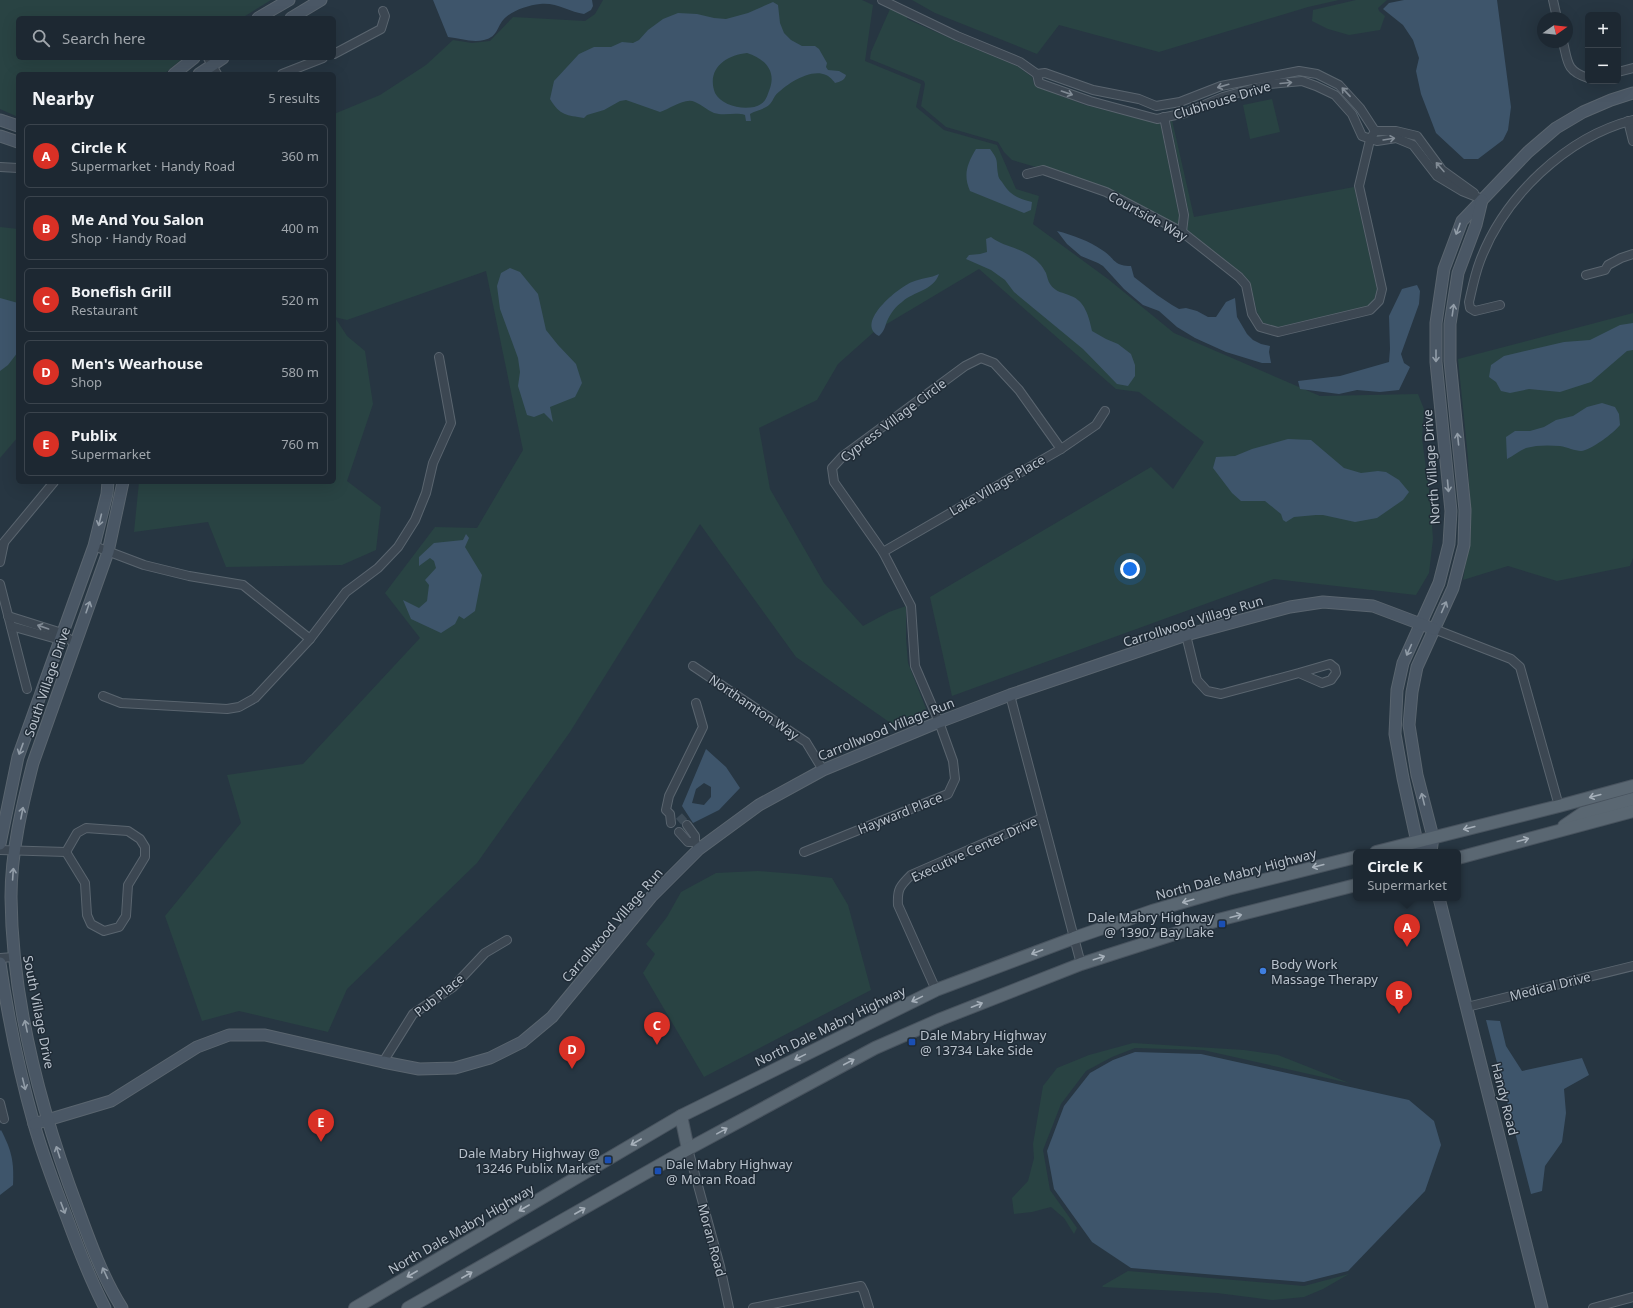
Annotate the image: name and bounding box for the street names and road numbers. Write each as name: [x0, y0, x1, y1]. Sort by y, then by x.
street label: Clubhouse Drive: [1171, 77, 1273, 123]
street label: Courtside Way: [1105, 187, 1191, 245]
street label: Cypress Village Circle: [836, 374, 950, 466]
street label: North Village Drive: [1418, 409, 1444, 525]
street label: Lake Village Place: [946, 450, 1048, 520]
street label: Carrollwood Village Run: [1121, 591, 1265, 651]
street label: South Village Drive: [20, 625, 74, 739]
street label: Northamton Way: [705, 670, 803, 744]
street label: Carrollwood Village Run: [815, 693, 957, 765]
street label: Hayward Place: [855, 788, 945, 838]
street label: Executive Center Drive: [908, 812, 1040, 886]
street label: North Dale Mabry Highway: [1154, 844, 1319, 904]
street label: Carrollwood Village Run: [557, 864, 667, 986]
street label: South Village Drive: [19, 954, 59, 1070]
street label: Medical Drive: [1508, 967, 1592, 1005]
street label: Pub Place: [410, 969, 468, 1021]
street label: North Dale Mabry Highway: [752, 981, 909, 1070]
street label: Handy Road: [1487, 1061, 1523, 1137]
street label: North Dale Mabry Highway: [385, 1180, 538, 1278]
street label: Moran Road: [694, 1202, 730, 1278]

